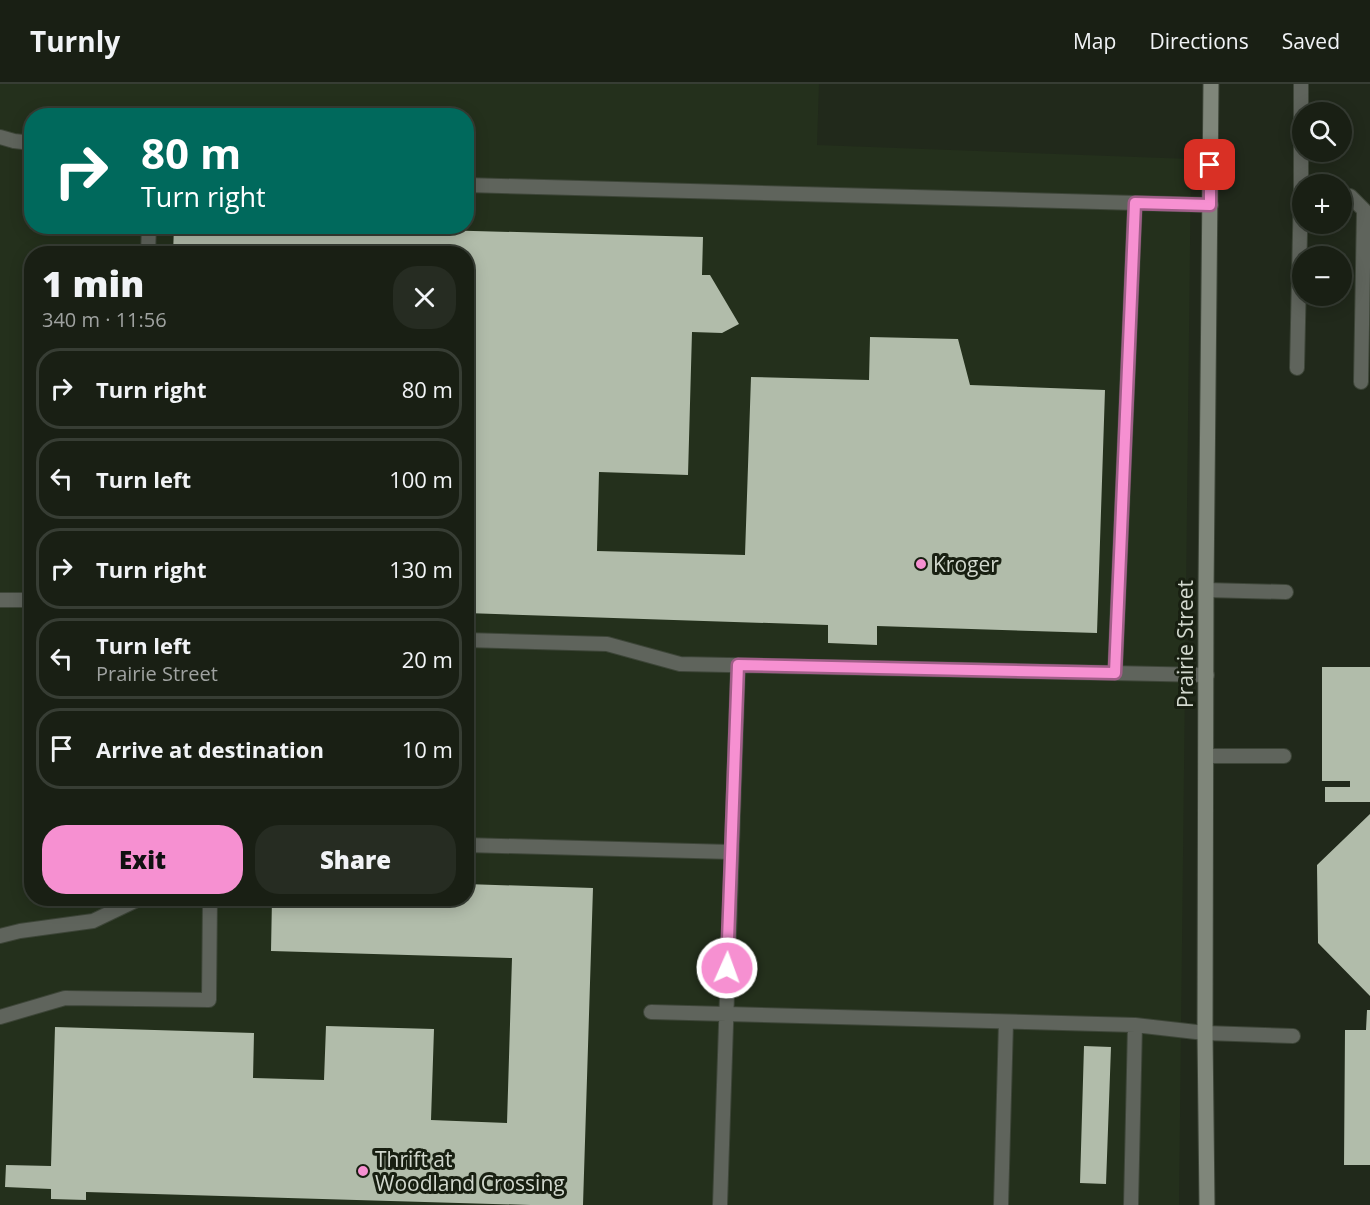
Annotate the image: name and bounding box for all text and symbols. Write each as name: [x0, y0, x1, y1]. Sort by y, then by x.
text: Turnly: [30, 22, 120, 60]
text: Map: [1073, 27, 1116, 55]
text: Directions: [1149, 27, 1249, 55]
text: Saved: [1282, 27, 1340, 55]
map controls: [1292, 102, 1352, 306]
button: search: [1292, 102, 1352, 162]
text: 80 m: [141, 124, 241, 181]
icon: right: [42, 132, 120, 210]
pin: [1184, 139, 1235, 190]
icon: arrive: [1193, 148, 1226, 181]
button: +: [1292, 174, 1352, 234]
text: Turn right: [141, 178, 266, 215]
button: −: [1292, 246, 1352, 306]
text: 1 min: [42, 259, 144, 308]
button: close: [393, 266, 456, 329]
text: 340 m · 11:56: [42, 306, 167, 333]
icon: right: [45, 372, 78, 405]
text: Turn right: [96, 374, 207, 404]
text: 80 m: [402, 374, 453, 404]
icon: left: [45, 462, 78, 495]
text: Turn left: [96, 464, 191, 494]
text: 100 m: [389, 464, 453, 494]
place label: Kroger: [933, 550, 999, 578]
icon: right: [45, 552, 78, 585]
text: Turn right: [96, 554, 207, 584]
text: 130 m: [389, 554, 453, 584]
marker: Kroger: [914, 557, 928, 571]
street label: Prairie Street: [1171, 580, 1199, 708]
text: Turn left: [96, 630, 191, 660]
icon: left: [45, 642, 78, 675]
text: 20 m: [402, 644, 453, 674]
text: Prairie Street: [96, 660, 218, 687]
icon: arrive: [45, 732, 78, 765]
text: Arrive at destination: [96, 734, 324, 764]
text: 10 m: [402, 734, 453, 764]
button: Exit: [42, 825, 243, 894]
button: Share: [255, 825, 456, 894]
position arrow: [695, 936, 759, 1000]
place label: Thrift at Woodland Crossing: [375, 1145, 565, 1197]
marker: Thrift at Woodland Crossing: [356, 1164, 370, 1178]

